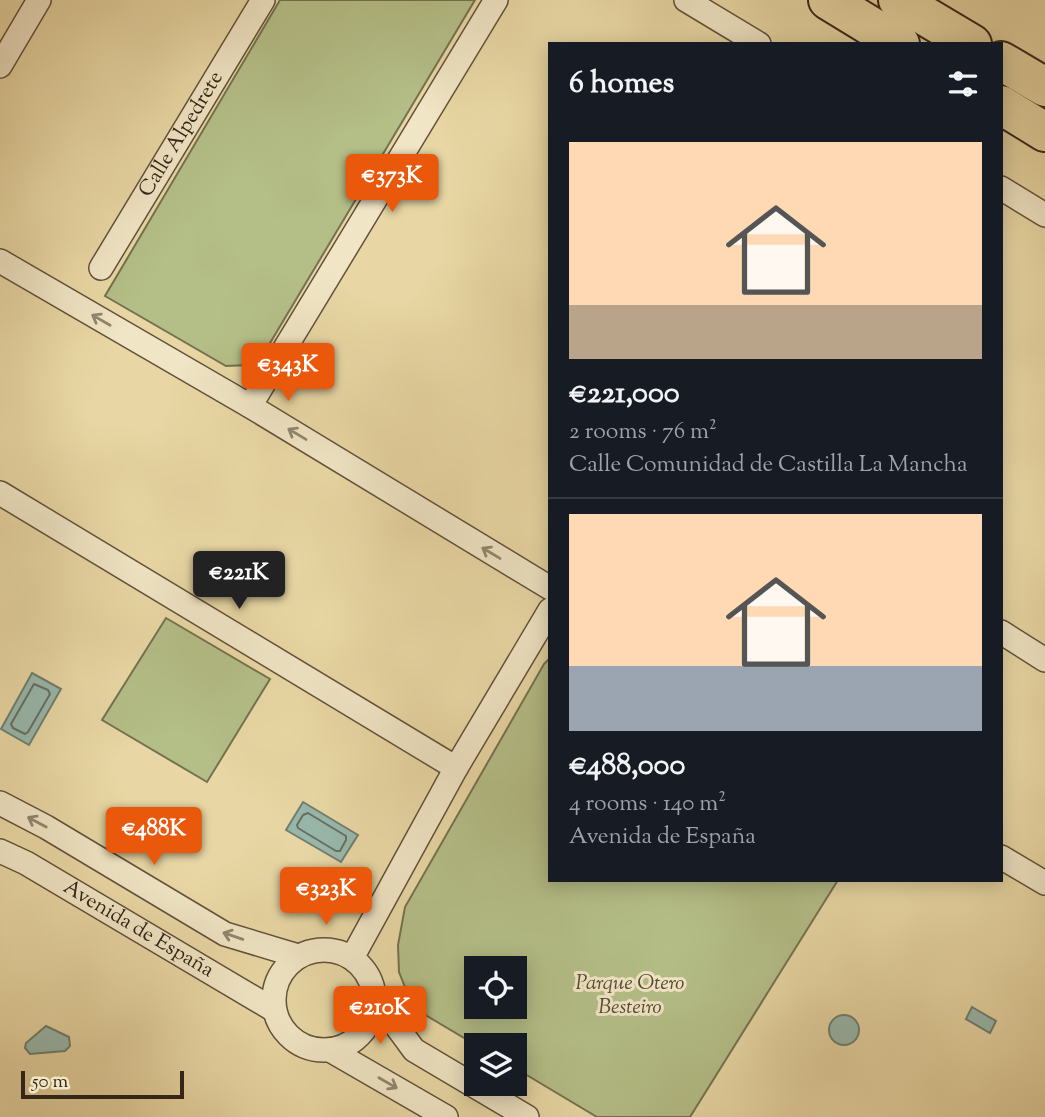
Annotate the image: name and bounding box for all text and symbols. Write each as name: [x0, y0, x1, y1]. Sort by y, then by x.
text: 6 homes: [569, 63, 674, 106]
icon: filters: [944, 65, 982, 103]
street label: Calle Alpedrete: [132, 66, 231, 203]
pin: €373K: [343, 154, 441, 214]
text: €373K: [362, 160, 422, 193]
icon: home: [713, 187, 839, 313]
one-way arrow: [91, 312, 111, 326]
pin: €343K: [239, 344, 337, 403]
text: €343K: [258, 349, 318, 382]
text: €221,000: [569, 373, 680, 416]
text: 2 rooms · 76 m²: [569, 416, 717, 449]
one-way arrow: [287, 427, 307, 441]
text: Calle Comunidad de Castilla La Mancha: [569, 449, 968, 482]
one-way arrow: [482, 545, 502, 559]
pin: €221K: [190, 552, 288, 611]
text: €221K: [209, 557, 269, 590]
icon: home: [713, 559, 839, 685]
text: €488,000: [569, 745, 685, 788]
text: 4 rooms · 140 m²: [569, 788, 726, 821]
pin: €488K: [105, 808, 203, 867]
text: €488K: [122, 813, 186, 846]
one-way arrow: [27, 815, 47, 829]
text: Avenida de España: [569, 821, 756, 854]
pin: €323K: [277, 867, 375, 927]
street label: Avenida de España: [57, 873, 220, 986]
text: €323K: [296, 873, 356, 906]
one-way arrow: [223, 929, 245, 941]
map controls: [464, 956, 527, 1096]
button: locate: [464, 956, 527, 1019]
park label: Parque Otero Besteiro: [576, 969, 684, 1023]
pin: €210K: [331, 986, 429, 1046]
text: €210K: [349, 992, 411, 1025]
button: layers: [464, 1033, 527, 1096]
scale bar: [21, 1068, 184, 1100]
text: 50 m: [32, 1069, 68, 1096]
one-way arrow: [378, 1076, 398, 1090]

